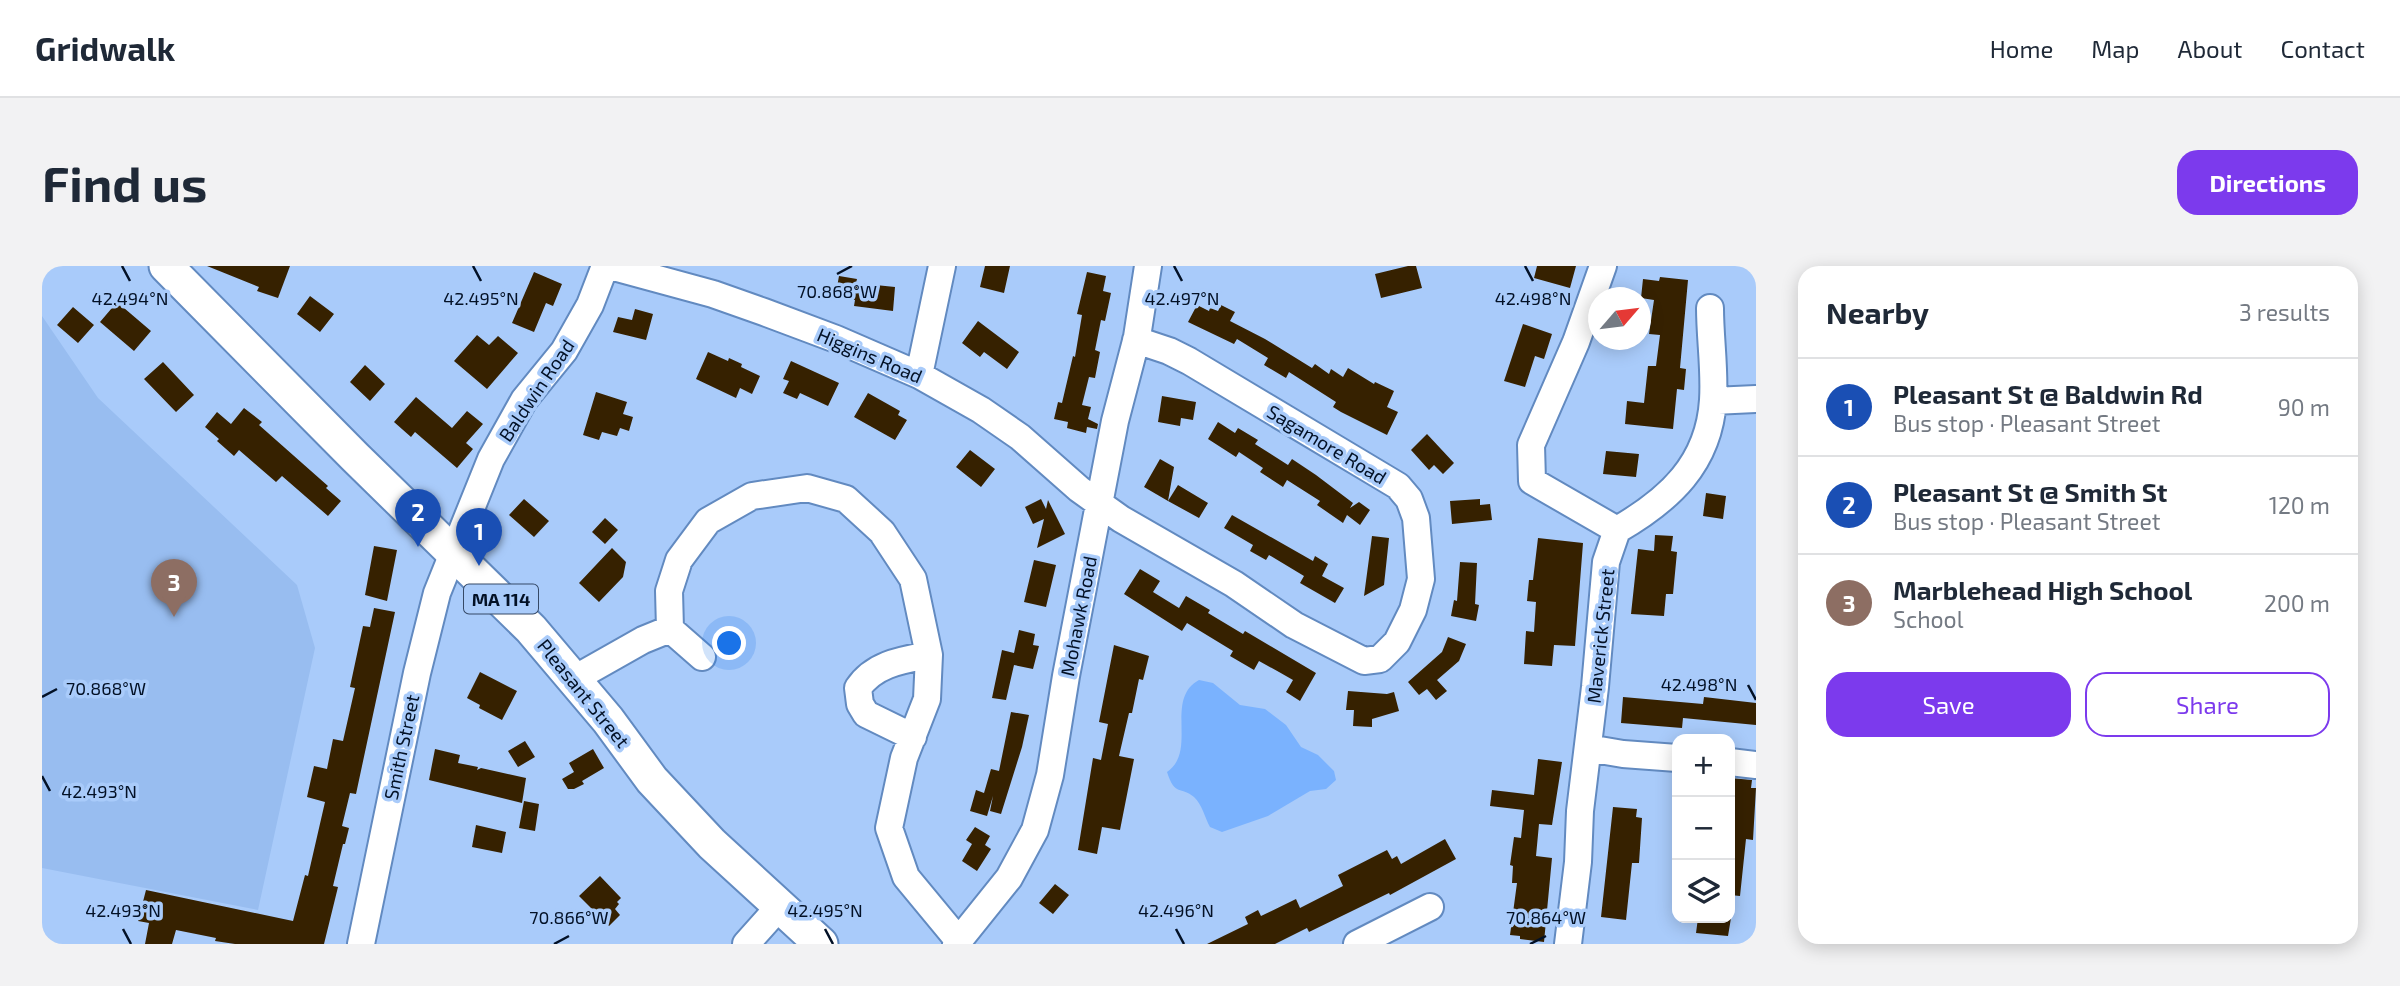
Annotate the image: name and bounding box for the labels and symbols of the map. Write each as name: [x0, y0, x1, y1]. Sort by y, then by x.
text: 70.868°W: [797, 280, 877, 302]
text: 42.494°N: [92, 287, 168, 309]
text: 42.495°N: [443, 287, 519, 309]
text: 42.497°N: [1145, 287, 1219, 309]
text: 42.498°N: [1495, 287, 1571, 309]
north arrow: [1588, 287, 1651, 350]
street label: Higgins Road: [814, 323, 926, 387]
street label: Baldwin Road: [493, 335, 579, 445]
street label: Sagamore Road: [1263, 399, 1391, 489]
pin: 2: [395, 489, 441, 547]
pin: 1: [456, 508, 502, 566]
street label: Mohawk Road: [1055, 554, 1101, 678]
pin: 3: [151, 559, 197, 617]
street label: Maverick Street: [1581, 567, 1619, 705]
road number: MA 114: [464, 584, 538, 614]
your location: [712, 626, 746, 660]
street label: Pleasant Street: [533, 634, 635, 752]
text: 42.498°N: [1661, 673, 1737, 695]
text: 70.868°W: [66, 677, 146, 699]
street label: Smith Street: [379, 692, 423, 802]
text: 42.493°N: [61, 780, 137, 802]
text: 42.493°N: [85, 899, 161, 921]
text: 42.495°N: [787, 899, 863, 921]
text: 42.496°N: [1138, 899, 1214, 921]
text: 70.866°W: [529, 906, 609, 928]
text: 70.864°W: [1506, 906, 1586, 928]

